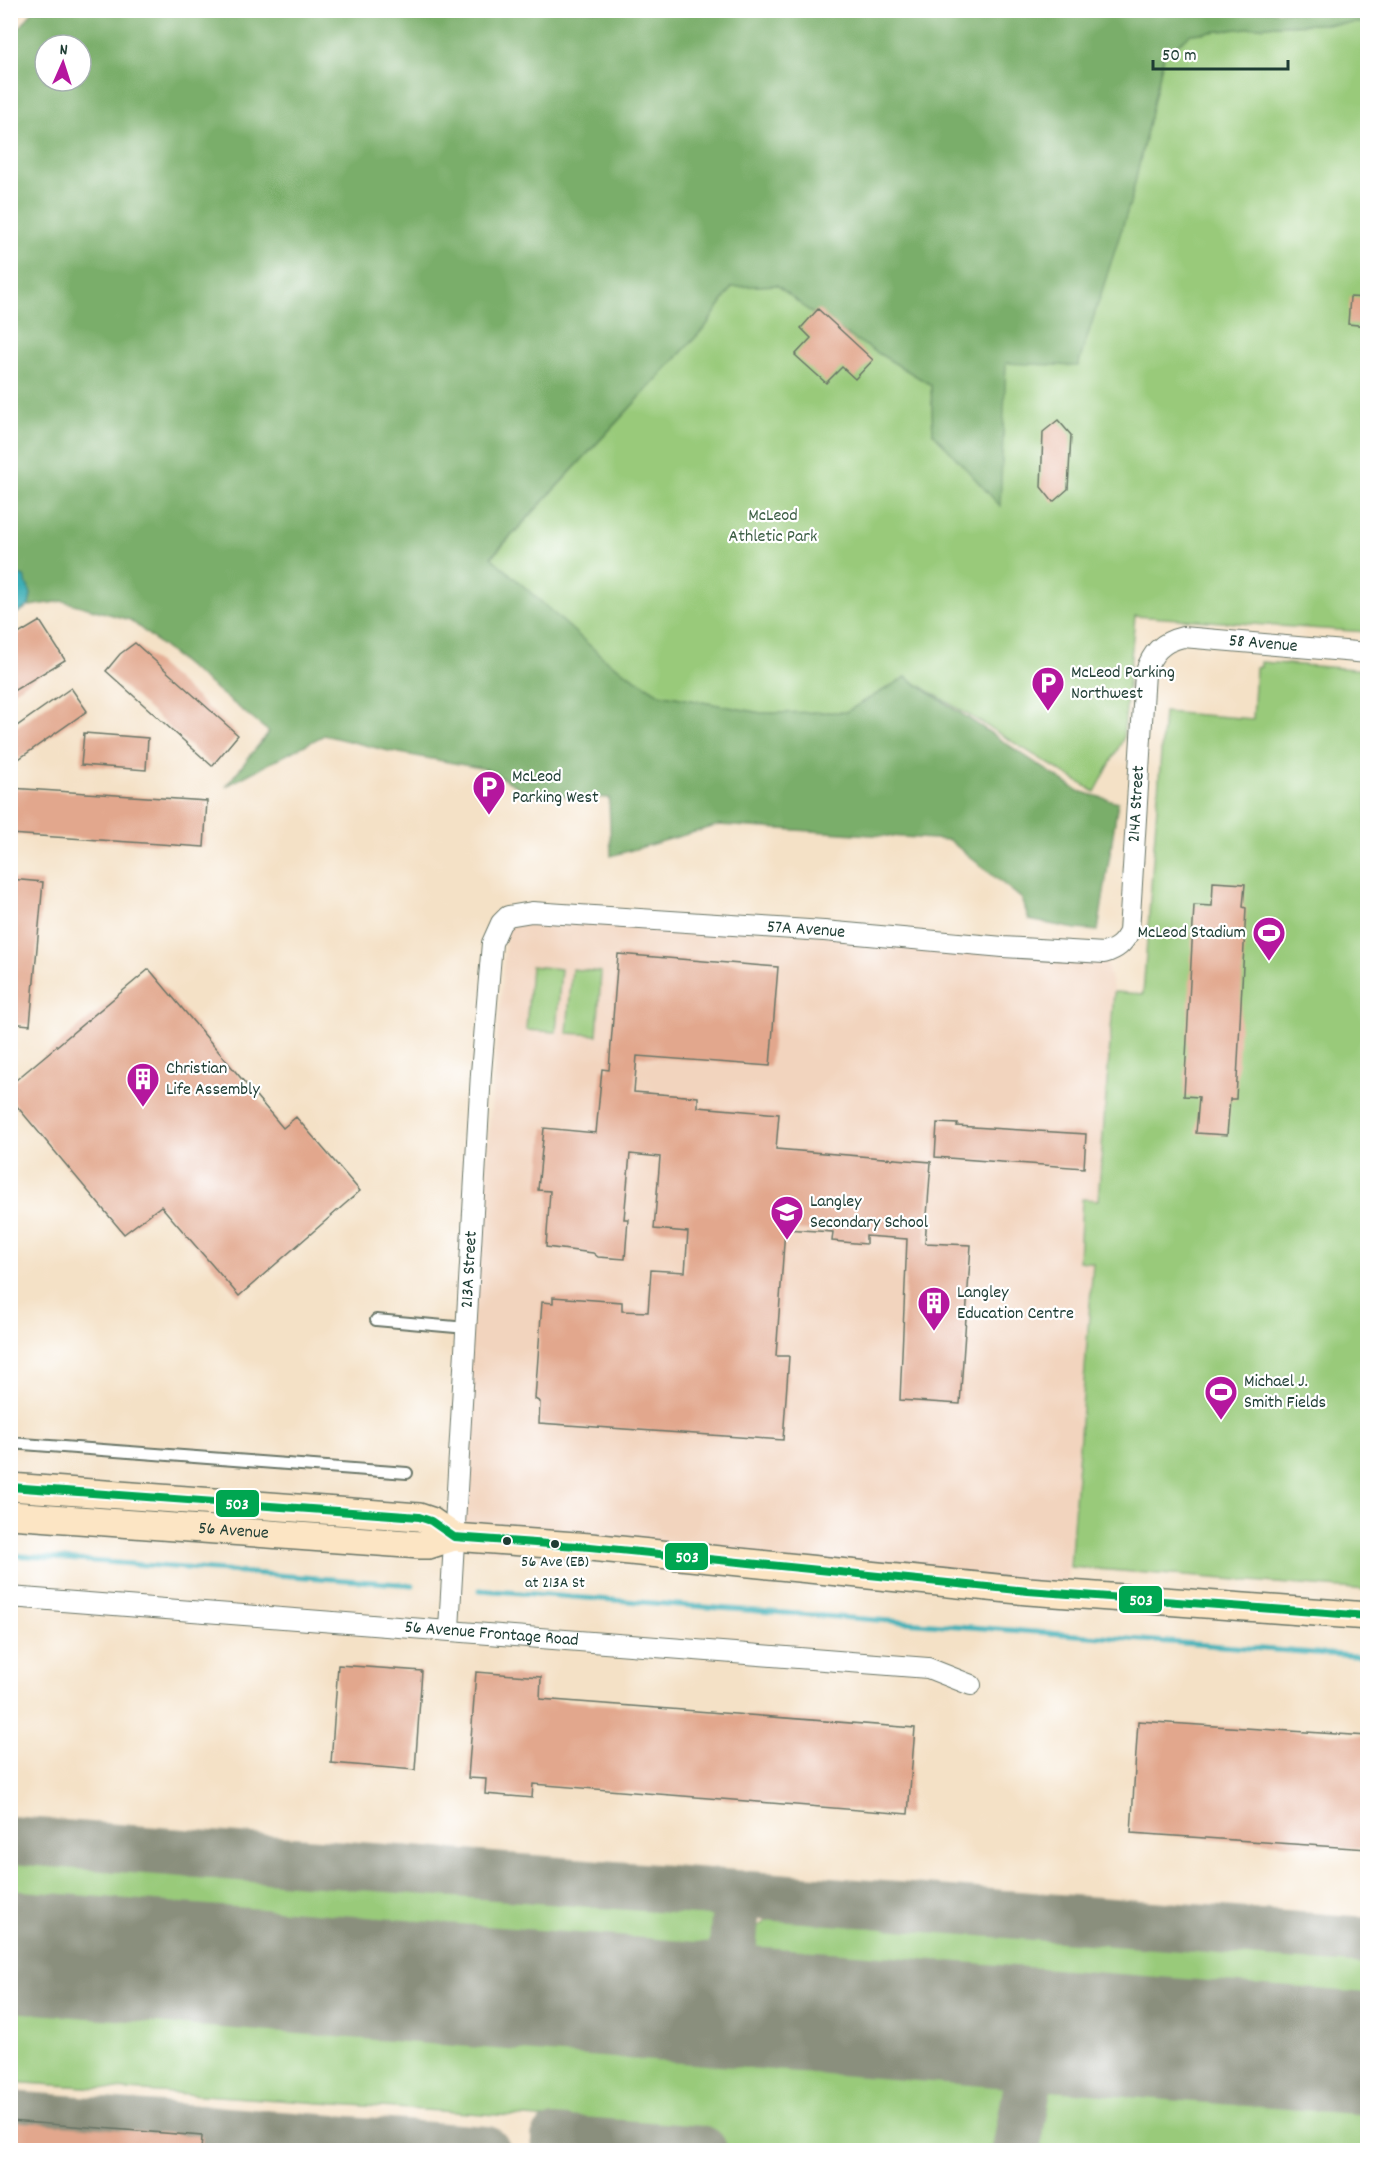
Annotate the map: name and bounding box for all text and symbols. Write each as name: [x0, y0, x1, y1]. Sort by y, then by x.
north arrow: [33, 33, 93, 93]
scale bar: [1153, 33, 1288, 71]
text: N: [59, 39, 68, 62]
text: 50 m: [1162, 44, 1197, 69]
park label: McLeod Athletic Park: [729, 504, 817, 550]
street label: 58 Avenue: [1228, 629, 1299, 659]
place label: McLeod Parking Northwest: [1071, 661, 1175, 707]
parking icon: McLeod Parking Northwest: [1030, 665, 1066, 712]
place label: McLeod Parking West: [512, 765, 599, 811]
street label: 214A Street: [1122, 765, 1152, 843]
parking icon: McLeod Parking West: [471, 769, 507, 816]
street label: 57A Avenue: [766, 915, 846, 945]
sports icon: McLeod Stadium: [1251, 915, 1287, 962]
place label: McLeod Stadium: [1137, 921, 1246, 946]
place label: Christian Life Assembly: [166, 1057, 260, 1103]
building icon: Christian Life Assembly: [125, 1061, 161, 1108]
place label: Langley Secondary School: [810, 1190, 929, 1236]
school or university icon: Langley Secondary School: [769, 1194, 805, 1241]
street label: 213A Street: [455, 1230, 484, 1309]
place label: Langley Education Centre: [957, 1281, 1074, 1327]
building icon: Langley Education Centre: [916, 1285, 952, 1332]
place label: Michael J. Smith Fields: [1244, 1370, 1326, 1416]
sports icon: Michael J. Smith Fields: [1203, 1374, 1239, 1421]
line badge: 503: [215, 1489, 260, 1518]
text: 503: [225, 1494, 249, 1517]
street label: 56 Avenue: [197, 1516, 270, 1546]
unlabelled marker: [501, 1535, 513, 1547]
marker: 56 Ave (EB) at 213A St: [549, 1538, 561, 1550]
line badge: 503: [664, 1542, 709, 1571]
text: 503: [675, 1547, 699, 1570]
place label: 56 Ave (EB) at 213A St: [521, 1551, 589, 1595]
line badge: 503: [1118, 1585, 1163, 1614]
text: 503: [1129, 1590, 1153, 1613]
street label: 56 Avenue Frontage Road: [404, 1615, 580, 1653]

